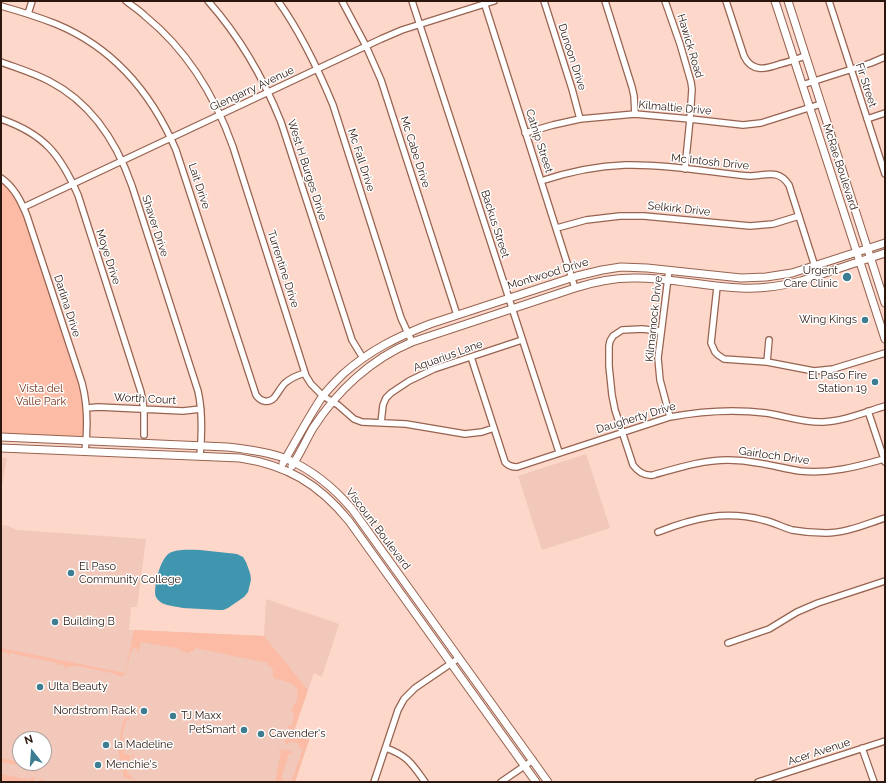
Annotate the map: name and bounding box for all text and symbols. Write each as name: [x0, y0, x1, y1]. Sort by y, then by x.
street label: Hawick Road: [674, 12, 706, 80]
street label: Dunoon Drive: [555, 22, 589, 92]
street label: Fir Street: [853, 61, 879, 109]
street label: Glengarry Avenue: [208, 64, 296, 114]
street label: Kilmaltie Drive: [638, 98, 712, 118]
street label: Catnip Street: [523, 108, 555, 174]
street label: Mc Cabe Drive: [397, 115, 433, 189]
street label: West H Burges Drive: [284, 118, 330, 222]
street label: McRae Boulevard: [820, 122, 860, 212]
street label: Mc Fall Drive: [345, 127, 377, 193]
street label: Mc Intosh Drive: [670, 151, 750, 173]
street label: Lait Drive: [185, 161, 213, 211]
street label: Backus Street: [478, 189, 512, 259]
street label: Shaver Drive: [139, 194, 171, 258]
street label: Selkirk Drive: [647, 199, 711, 219]
street label: Moye Drive: [93, 228, 123, 286]
street label: Turrentine Drive: [264, 229, 302, 309]
street label: Montwood Drive: [506, 255, 590, 293]
place label: Urgent Care Clinic: [784, 264, 838, 290]
marker: Urgent Care Clinic: [841, 271, 853, 283]
street label: Darlina Drive: [51, 273, 83, 339]
street label: Kilmarnock Drive: [643, 275, 665, 363]
place label: Wing Kings: [799, 313, 857, 327]
marker: Wing Kings: [860, 315, 870, 325]
street label: Aquarius Lane: [412, 337, 484, 375]
place label: El Paso Fire Station 19: [808, 369, 867, 395]
marker: El Paso Fire Station 19: [870, 377, 880, 387]
park label: Vista del Valle Park: [16, 382, 66, 408]
street label: Worth Court: [114, 391, 176, 407]
street label: Daugherty Drive: [595, 400, 677, 436]
street label: Gairloch Drive: [738, 445, 810, 467]
street label: Viscount Boulevard: [343, 485, 413, 573]
place label: El Paso Community College: [79, 560, 181, 586]
marker: El Paso Community College: [66, 568, 76, 578]
place label: Building B: [63, 615, 115, 629]
marker: Building B: [50, 617, 60, 627]
place label: Ulta Beauty: [48, 680, 108, 694]
marker: Ulta Beauty: [35, 682, 45, 692]
place label: Nordstrom Rack: [53, 704, 136, 718]
marker: Nordstrom Rack: [139, 706, 149, 716]
place label: TJ Maxx: [181, 709, 221, 723]
marker: TJ Maxx: [168, 711, 178, 721]
place label: PetSmart: [189, 723, 236, 737]
marker: PetSmart: [239, 725, 249, 735]
place label: Cavender's: [269, 727, 325, 741]
marker: Cavender's: [256, 729, 266, 739]
north arrow: [12, 731, 52, 771]
text: N: [23, 733, 35, 747]
street label: Acer Avenue: [786, 736, 852, 768]
place label: la Madeline: [114, 738, 173, 752]
marker: la Madeline: [101, 740, 111, 750]
place label: Menchie's: [106, 758, 157, 772]
marker: Menchie's: [93, 760, 103, 770]

